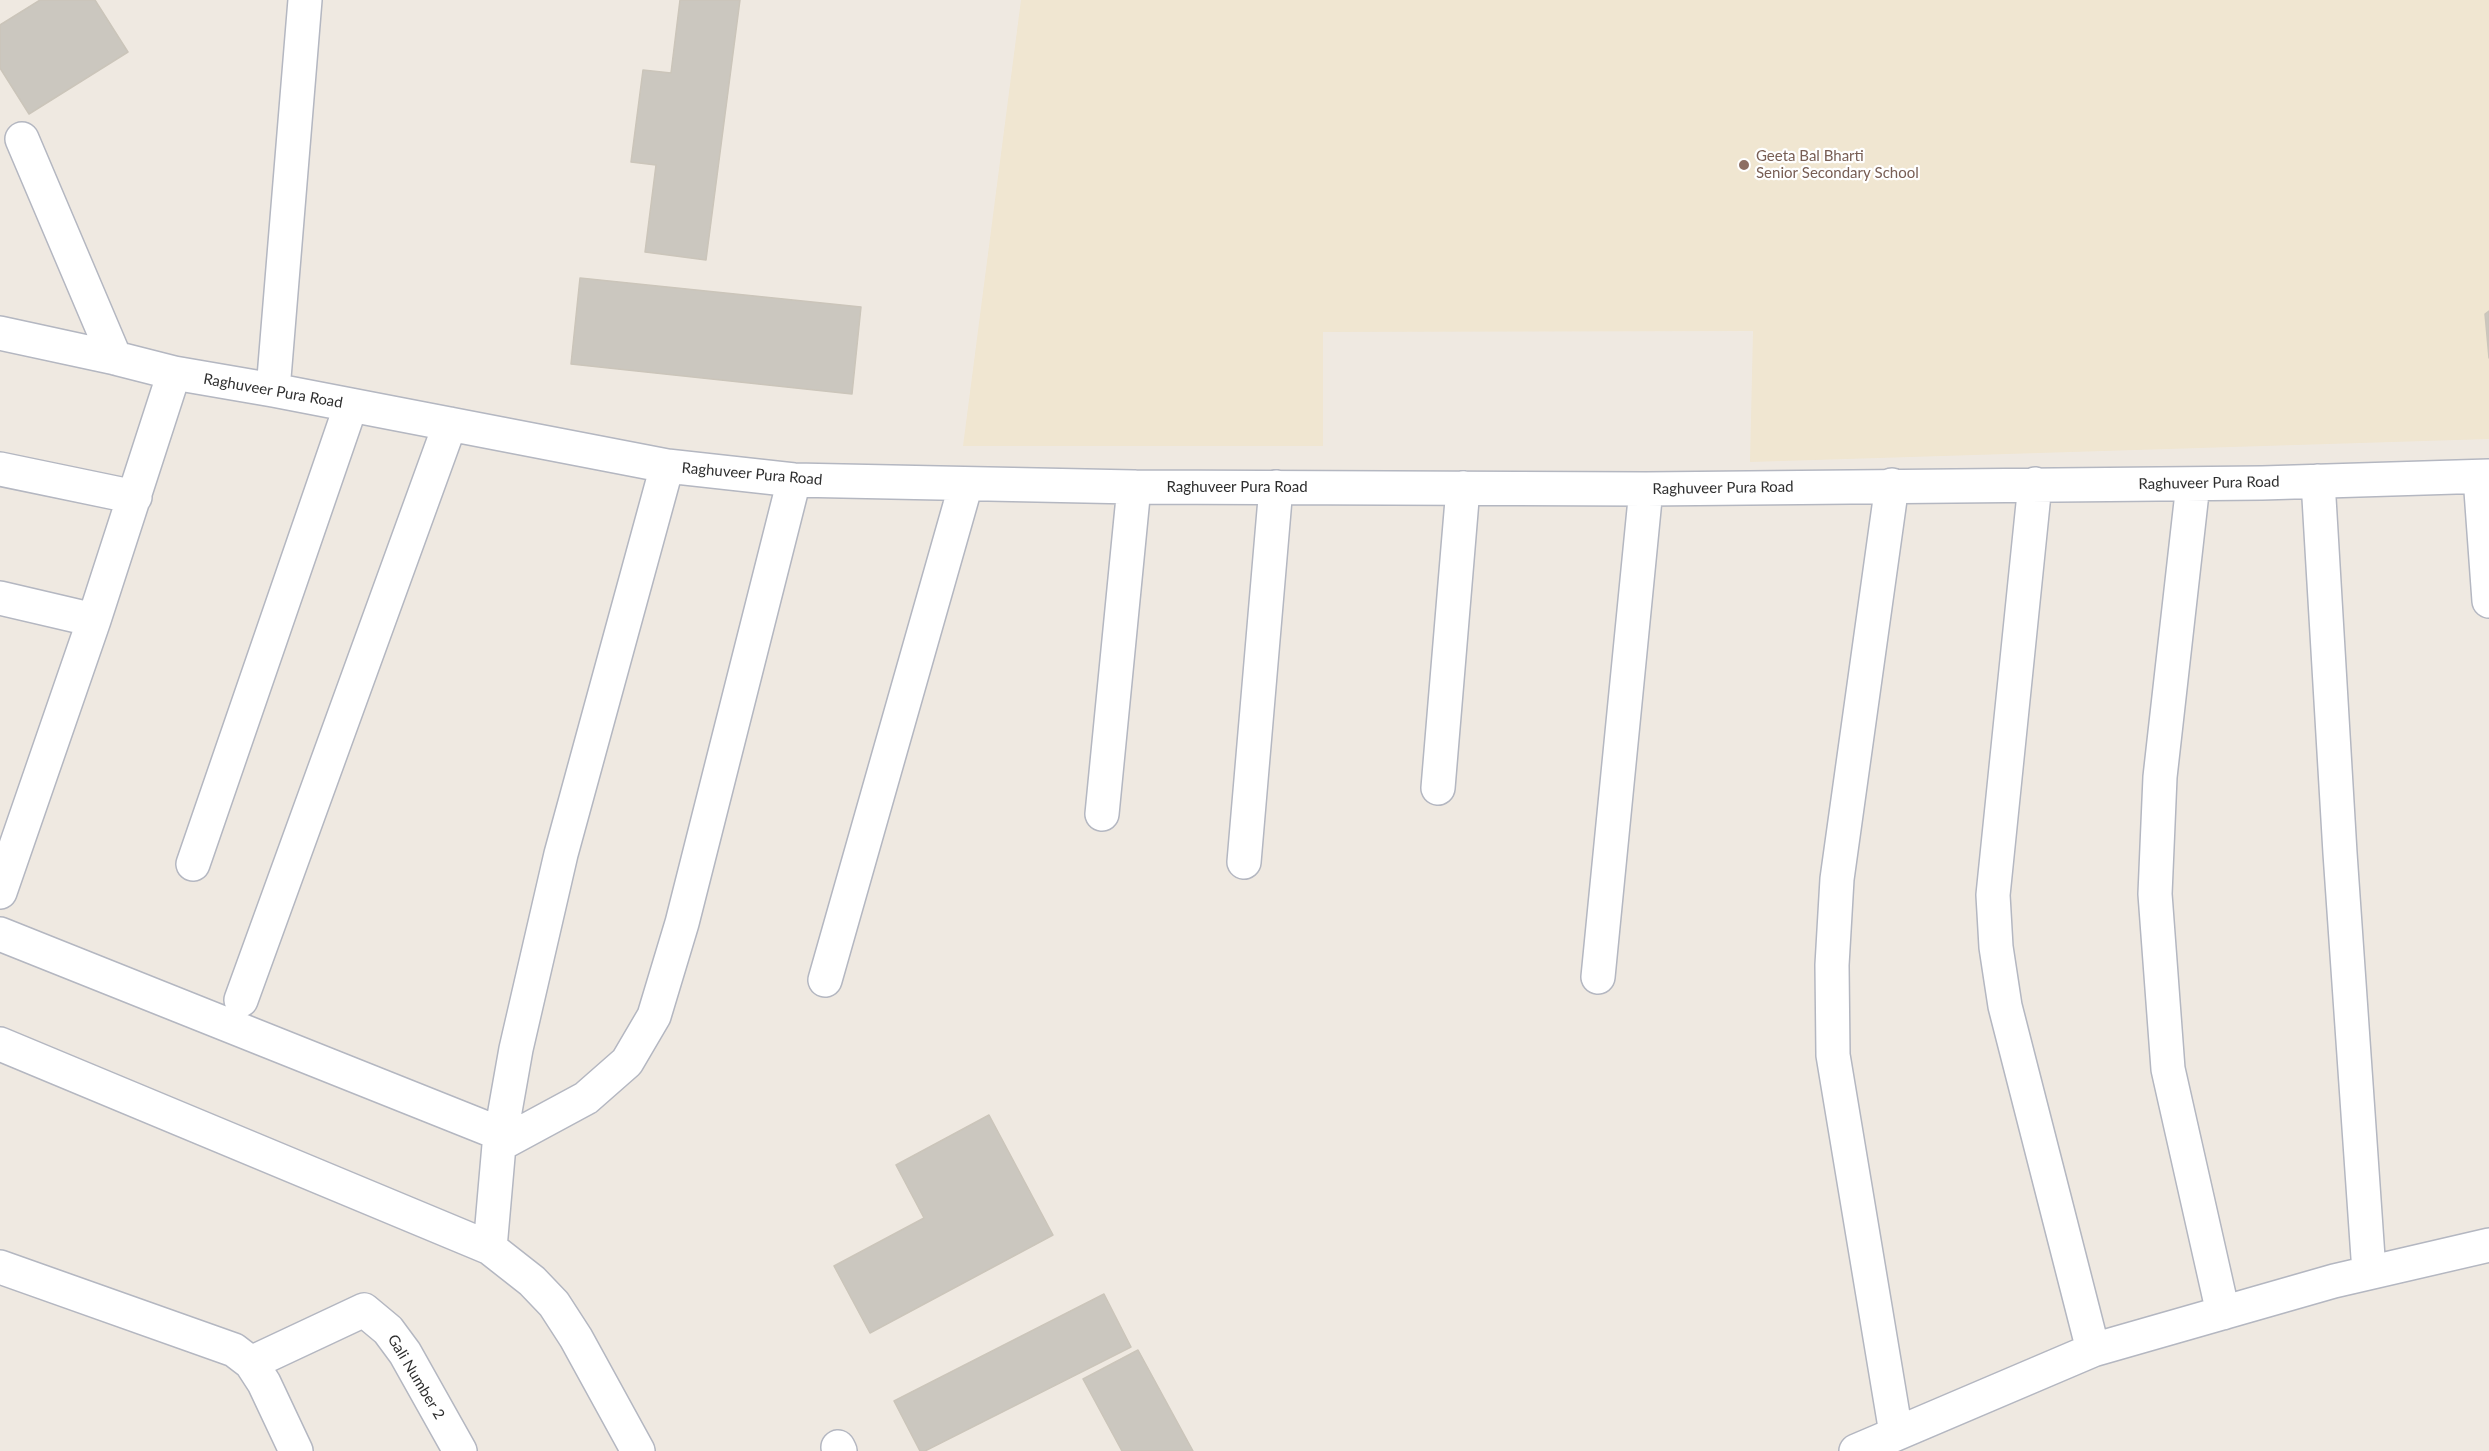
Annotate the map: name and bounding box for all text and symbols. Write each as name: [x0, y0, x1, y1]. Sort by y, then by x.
place label: Geeta Bal Bharti Senior Secondary School: [1756, 147, 1919, 182]
marker: Geeta Bal Bharti Senior Secondary School: [1737, 158, 1751, 172]
street label: Raghuveer Pura Road: [202, 370, 344, 412]
street label: Raghuveer Pura Road: [681, 459, 823, 489]
street label: Raghuveer Pura Road: [2138, 473, 2280, 493]
street label: Raghuveer Pura Road: [1166, 478, 1308, 496]
street label: Raghuveer Pura Road: [1652, 478, 1794, 498]
street label: Gali Number 2: [384, 1331, 448, 1423]

